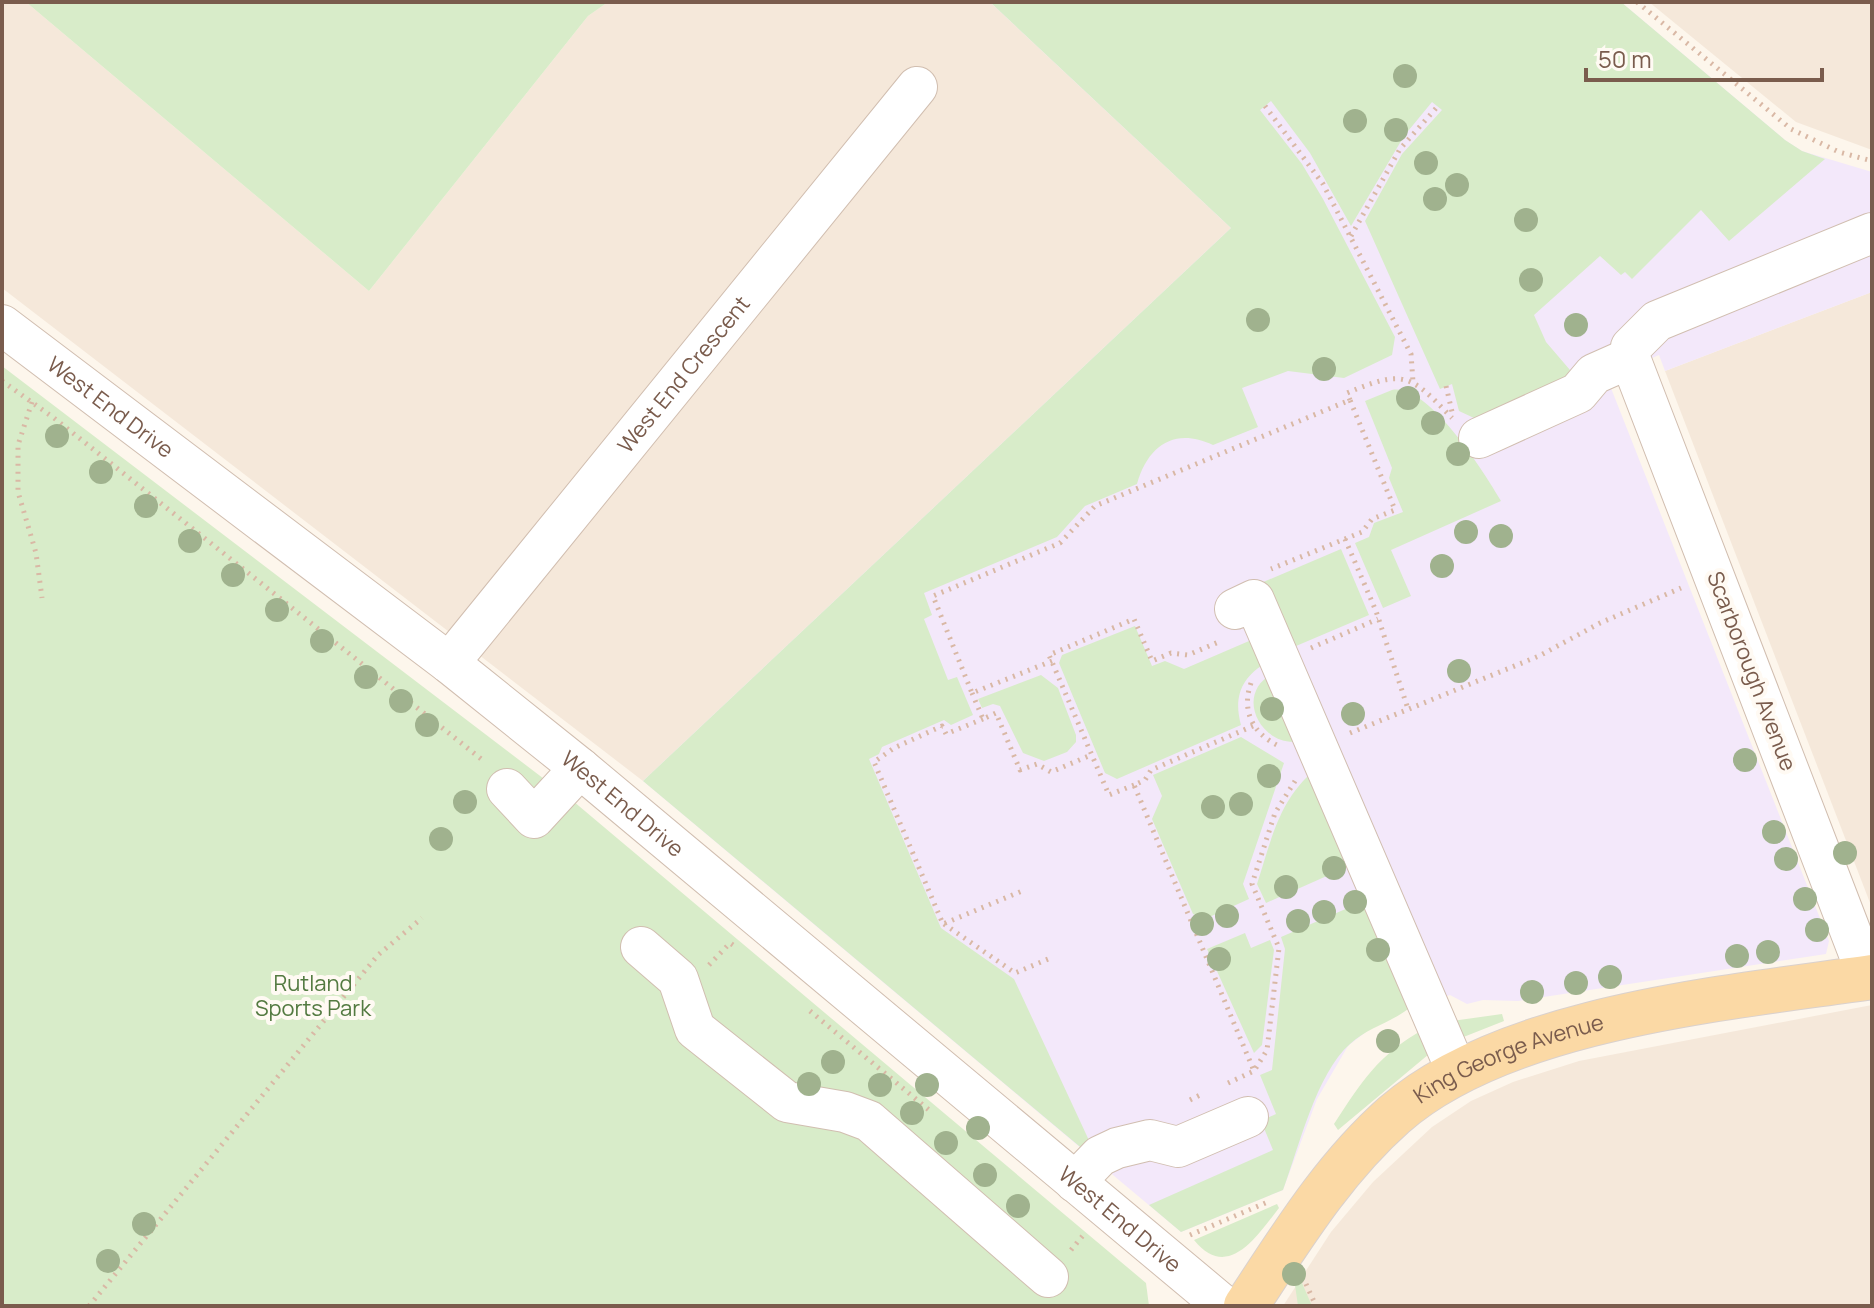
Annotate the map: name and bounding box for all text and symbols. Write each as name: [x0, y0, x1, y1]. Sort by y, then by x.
scale bar: [1586, 32, 1822, 82]
text: 50 m: [1598, 42, 1652, 75]
street label: West End Crescent: [611, 289, 757, 459]
street label: West End Drive: [41, 349, 180, 465]
street label: Scarborough Avenue: [1700, 567, 1804, 775]
street label: West End Drive: [555, 744, 691, 864]
park label: Rutland Sports Park: [255, 968, 372, 1023]
street label: King George Avenue: [1407, 1007, 1607, 1110]
street label: West End Drive: [1052, 1159, 1188, 1279]

